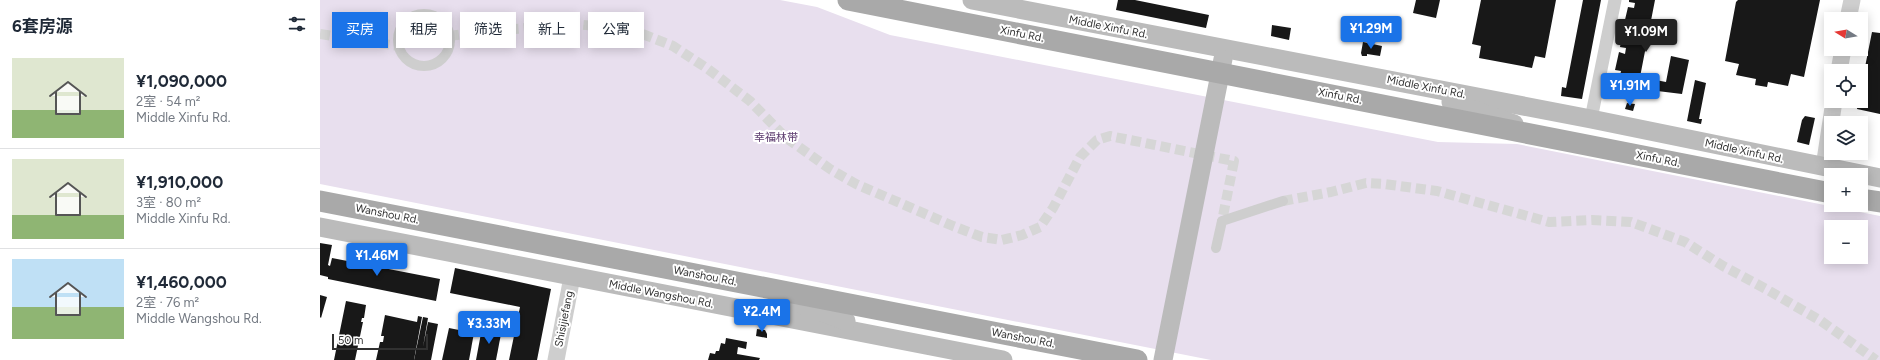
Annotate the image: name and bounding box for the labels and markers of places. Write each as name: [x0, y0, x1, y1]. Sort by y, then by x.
pin: ¥1.29M: [1338, 16, 1404, 50]
pin: ¥1.09M: [1613, 19, 1679, 53]
pin: ¥1.91M: [1597, 73, 1663, 107]
pin: ¥1.46M: [344, 243, 410, 277]
pin: ¥2.4M: [734, 299, 790, 333]
pin: ¥3.33M: [456, 311, 522, 345]

